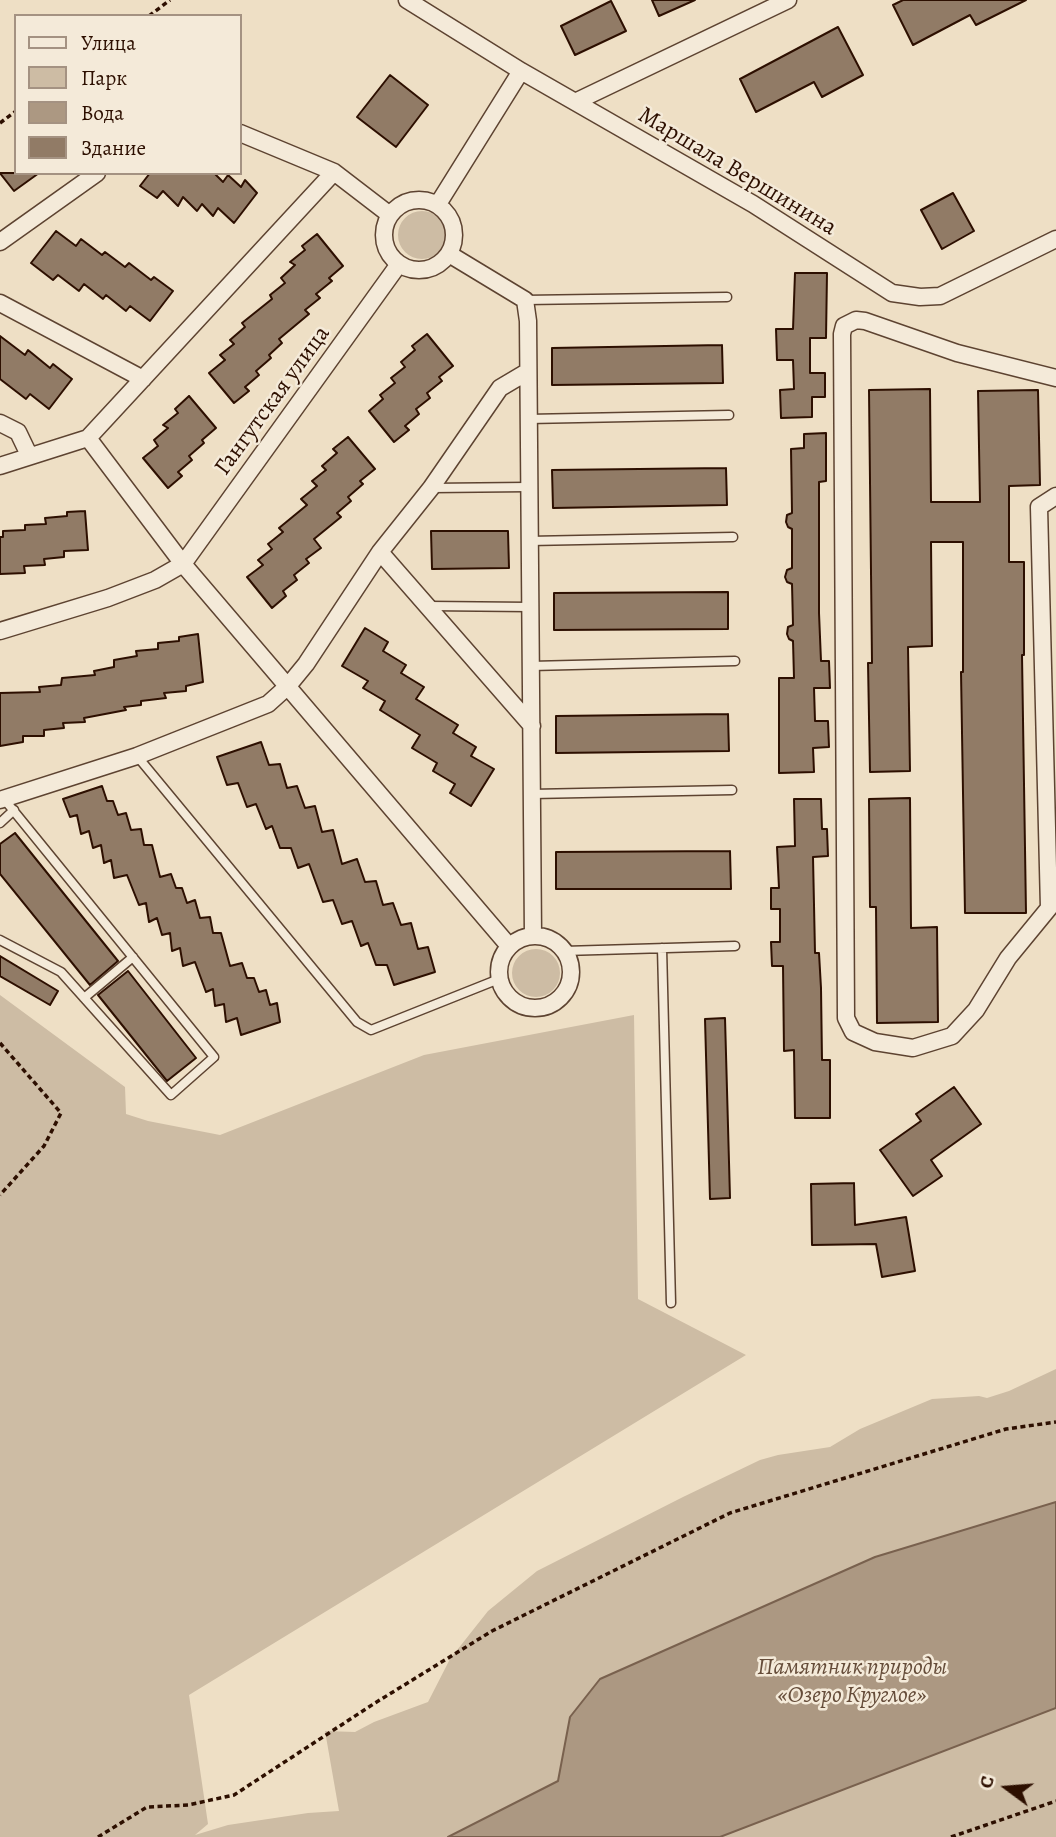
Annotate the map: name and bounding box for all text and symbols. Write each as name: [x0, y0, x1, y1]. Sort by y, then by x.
legend: [14, 14, 242, 175]
text: Улица: [81, 29, 136, 57]
text: Парк: [81, 64, 127, 92]
text: Вода: [81, 99, 124, 127]
street label: Маршала Вершинина: [632, 101, 842, 243]
text: Здание: [81, 134, 146, 162]
street label: Гангутская улица: [209, 321, 337, 481]
park label: Памятник природы «Озеро Круглое»: [757, 1654, 947, 1710]
north arrow: [972, 1753, 1042, 1823]
text: С: [973, 1773, 1001, 1791]

